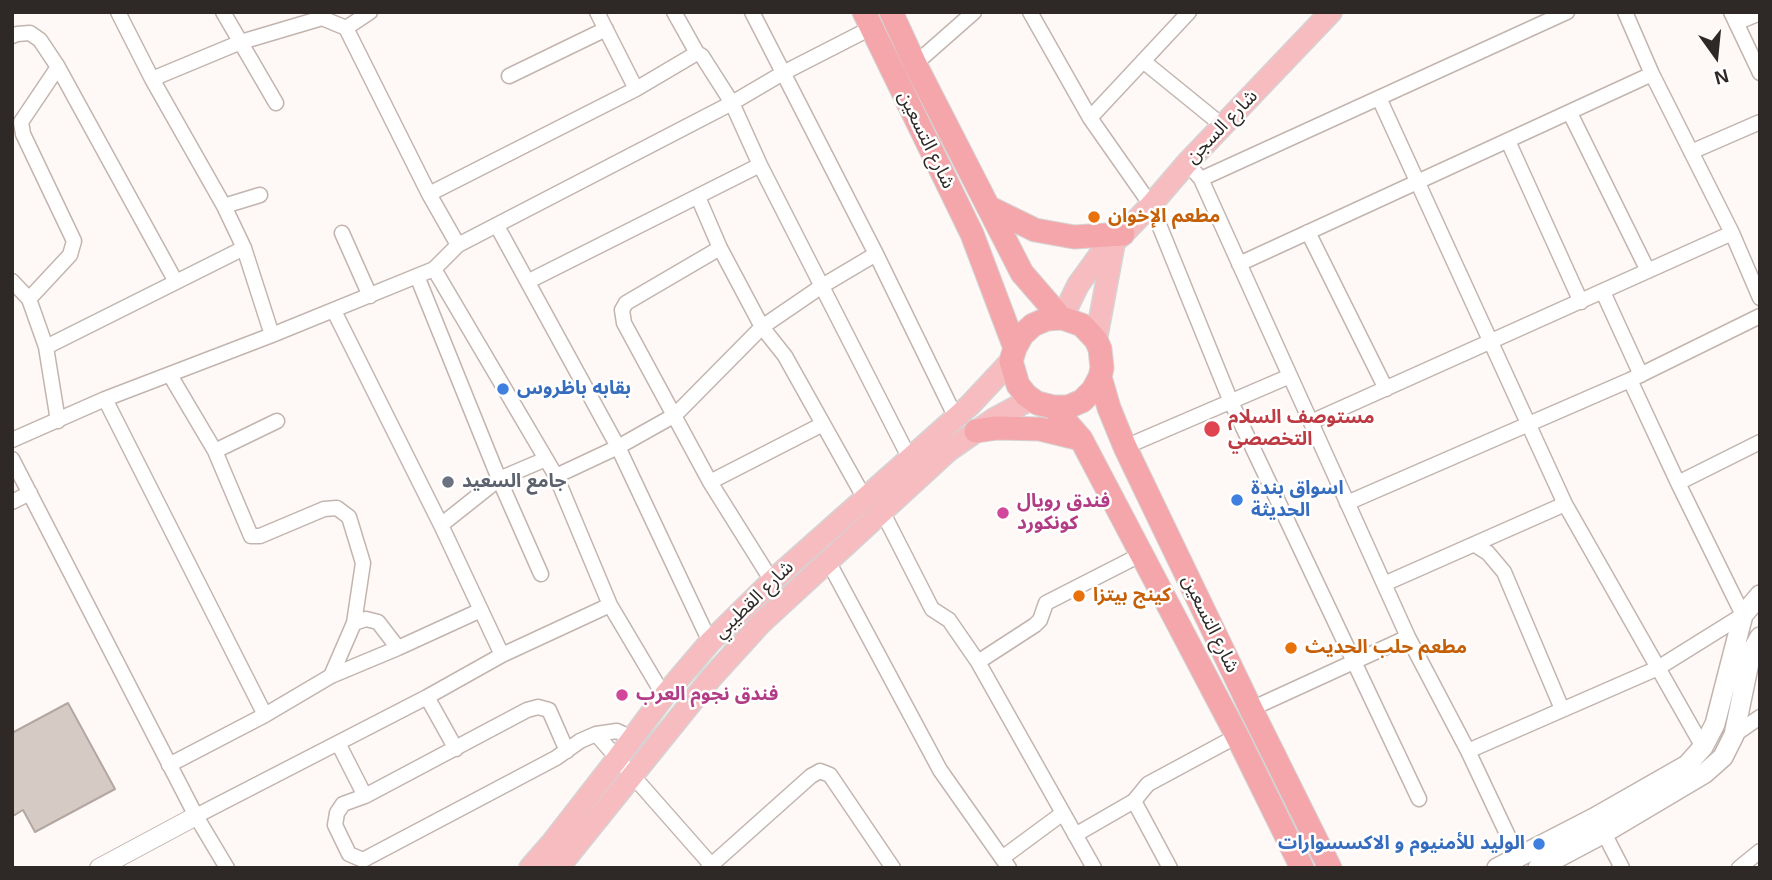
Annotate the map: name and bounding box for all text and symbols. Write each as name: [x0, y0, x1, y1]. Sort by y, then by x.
north arrow: [1681, 21, 1751, 91]
text: N: [1712, 65, 1731, 89]
street label: شارع السجن: [1181, 85, 1263, 169]
street label: شارع التسعين: [893, 87, 959, 193]
place label: مطعم الإخوان: [1108, 206, 1220, 228]
marker: مطعم الإخوان: [1086, 209, 1102, 225]
place label: بقابه باظروس: [517, 378, 631, 400]
marker: بقابه باظروس: [495, 381, 511, 397]
place label: مستوصف السلام التخصصي: [1228, 407, 1375, 451]
marker: مستوصف السلام التخصصي: [1202, 419, 1222, 439]
place label: جامع السعيد: [462, 471, 566, 493]
marker: جامع السعيد: [440, 474, 456, 490]
place label: اسواق بندة الحديثة: [1251, 478, 1344, 522]
place label: فندق رويال كونكورد: [1017, 491, 1110, 535]
marker: اسواق بندة الحديثة: [1229, 492, 1245, 508]
marker: فندق رويال كونكورد: [995, 505, 1011, 521]
street label: شارع القطيبي: [709, 556, 799, 644]
street label: شارع التسعين: [1177, 571, 1243, 677]
place label: كينج بيتزا: [1093, 585, 1171, 607]
marker: كينج بيتزا: [1071, 588, 1087, 604]
place label: مطعم حلب الحديث: [1305, 637, 1467, 659]
marker: مطعم حلب الحديث: [1283, 640, 1299, 656]
place label: فندق نجوم العرب: [636, 684, 778, 706]
marker: فندق نجوم العرب: [614, 687, 630, 703]
place label: الوليد للأمنيوم و الاكسسوارات: [1278, 833, 1525, 855]
marker: الوليد للأمنيوم و الاكسسوارات: [1531, 836, 1547, 852]

